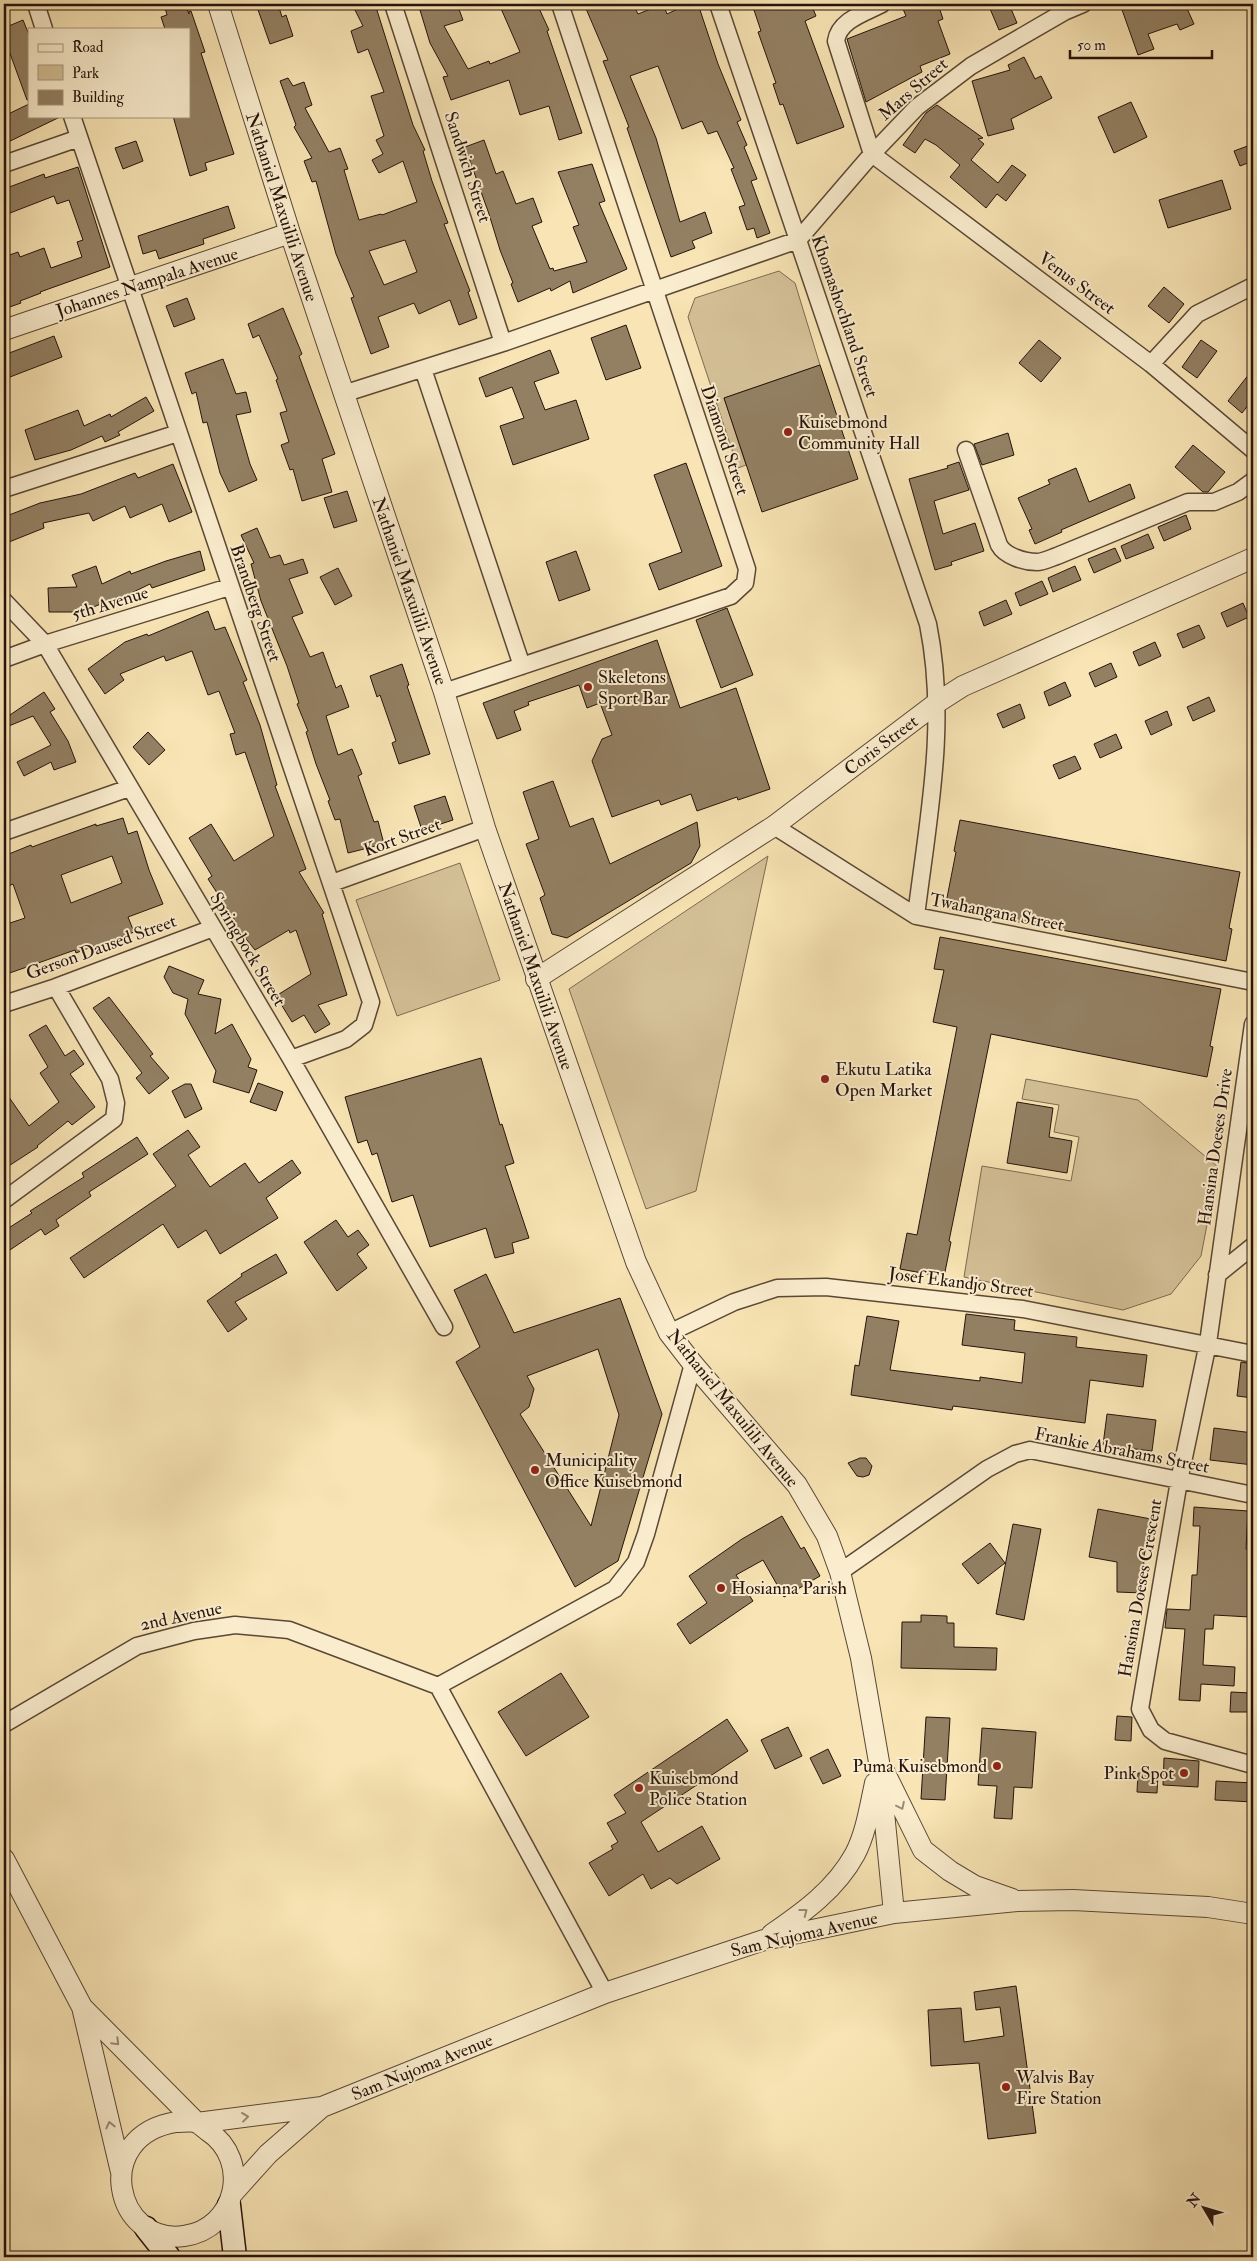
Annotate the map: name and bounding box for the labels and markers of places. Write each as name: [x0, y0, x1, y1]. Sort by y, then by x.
place label: Kuisebmond Community Hall: [798, 411, 920, 455]
marker: Kuisebmond Community Hall: [782, 426, 794, 438]
place label: Skeletons Sport Bar: [598, 666, 668, 710]
marker: Skeletons Sport Bar: [582, 681, 594, 693]
place label: Ekutu Latika Open Market: [835, 1058, 933, 1102]
marker: Ekutu Latika Open Market: [819, 1073, 831, 1085]
place label: Municipality Office Kuisebmond: [545, 1449, 682, 1493]
marker: Municipality Office Kuisebmond: [529, 1464, 541, 1476]
place label: Hosianna Parish: [731, 1577, 847, 1600]
marker: Hosianna Parish: [715, 1582, 727, 1594]
place label: Puma Kuisebmond: [852, 1755, 987, 1778]
marker: Puma Kuisebmond: [991, 1760, 1003, 1772]
place label: Pink Spot: [1103, 1762, 1174, 1785]
place label: Kuisebmond Police Station: [649, 1767, 747, 1811]
marker: Pink Spot: [1178, 1767, 1190, 1779]
marker: Kuisebmond Police Station: [633, 1782, 645, 1794]
place label: Walvis Bay Fire Station: [1015, 2066, 1102, 2110]
marker: Walvis Bay Fire Station: [1000, 2081, 1012, 2093]

